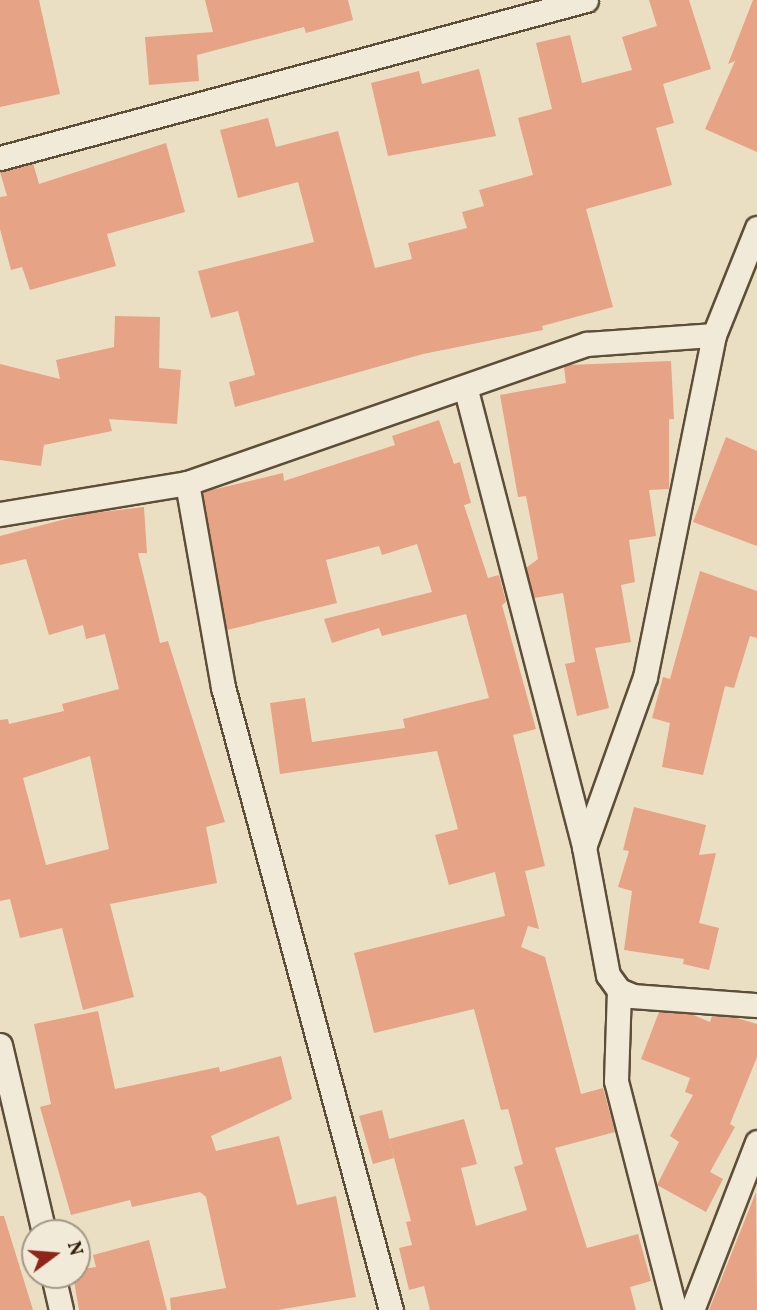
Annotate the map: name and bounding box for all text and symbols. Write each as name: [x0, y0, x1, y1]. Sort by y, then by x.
north arrow: [21, 1219, 91, 1289]
text: N: [60, 1239, 89, 1259]

